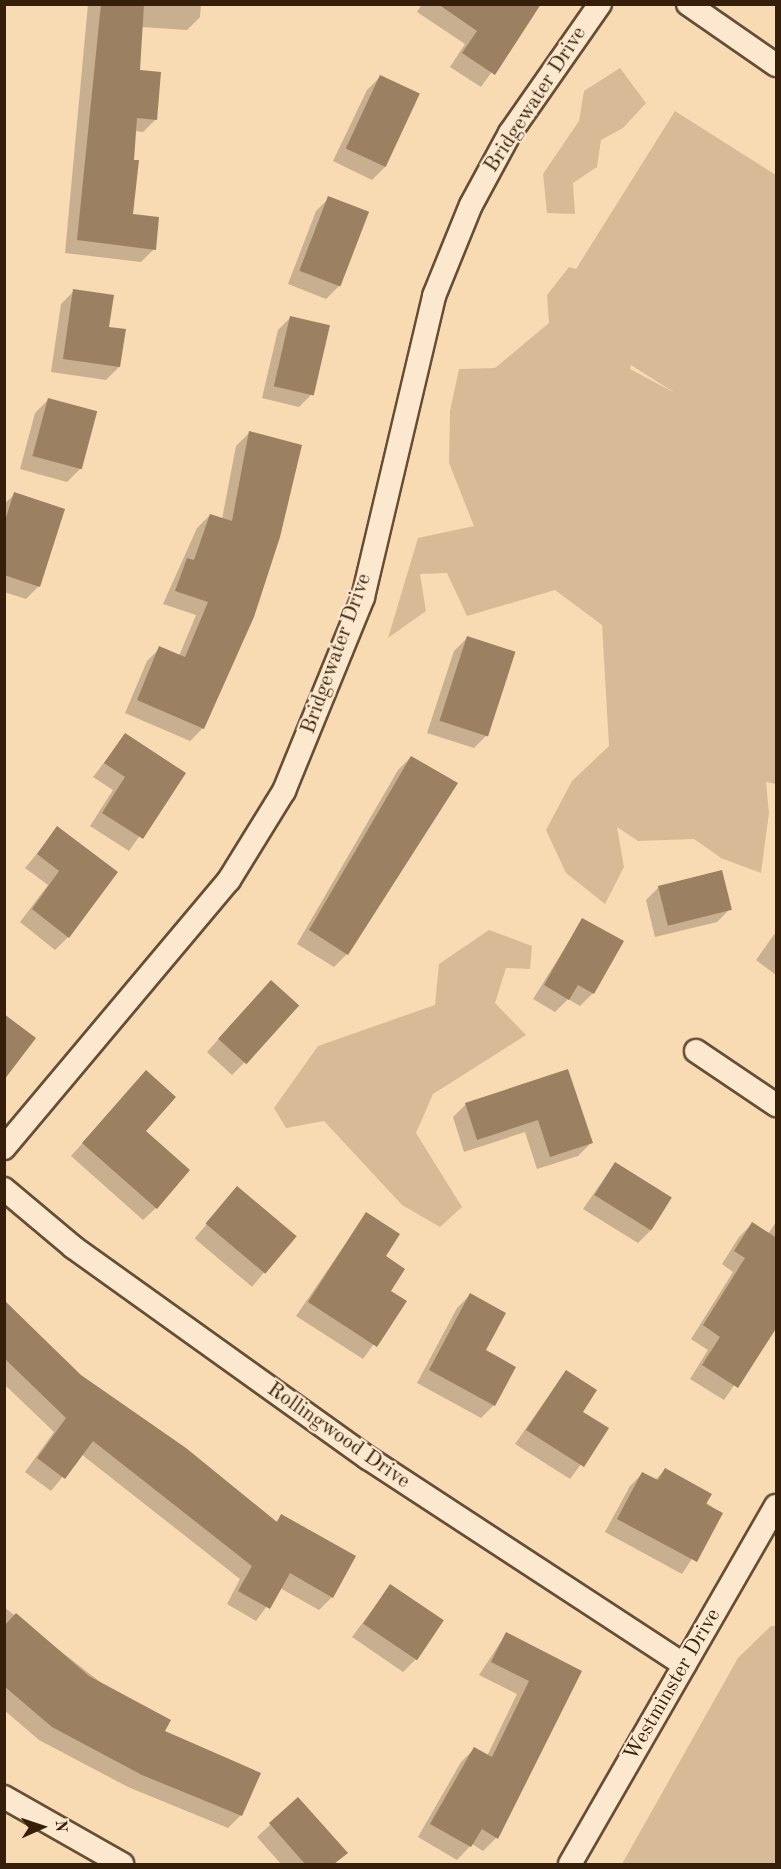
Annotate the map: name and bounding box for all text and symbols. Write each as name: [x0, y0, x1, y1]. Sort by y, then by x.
street label: Bridgewater Drive: [480, 22, 592, 178]
street label: Bridgewater Drive: [296, 570, 378, 738]
street label: Rollingwood Drive: [262, 1377, 414, 1495]
street label: Westminster Drive: [619, 1605, 727, 1765]
north arrow: [12, 1797, 72, 1857]
text: N: [52, 1820, 68, 1833]

